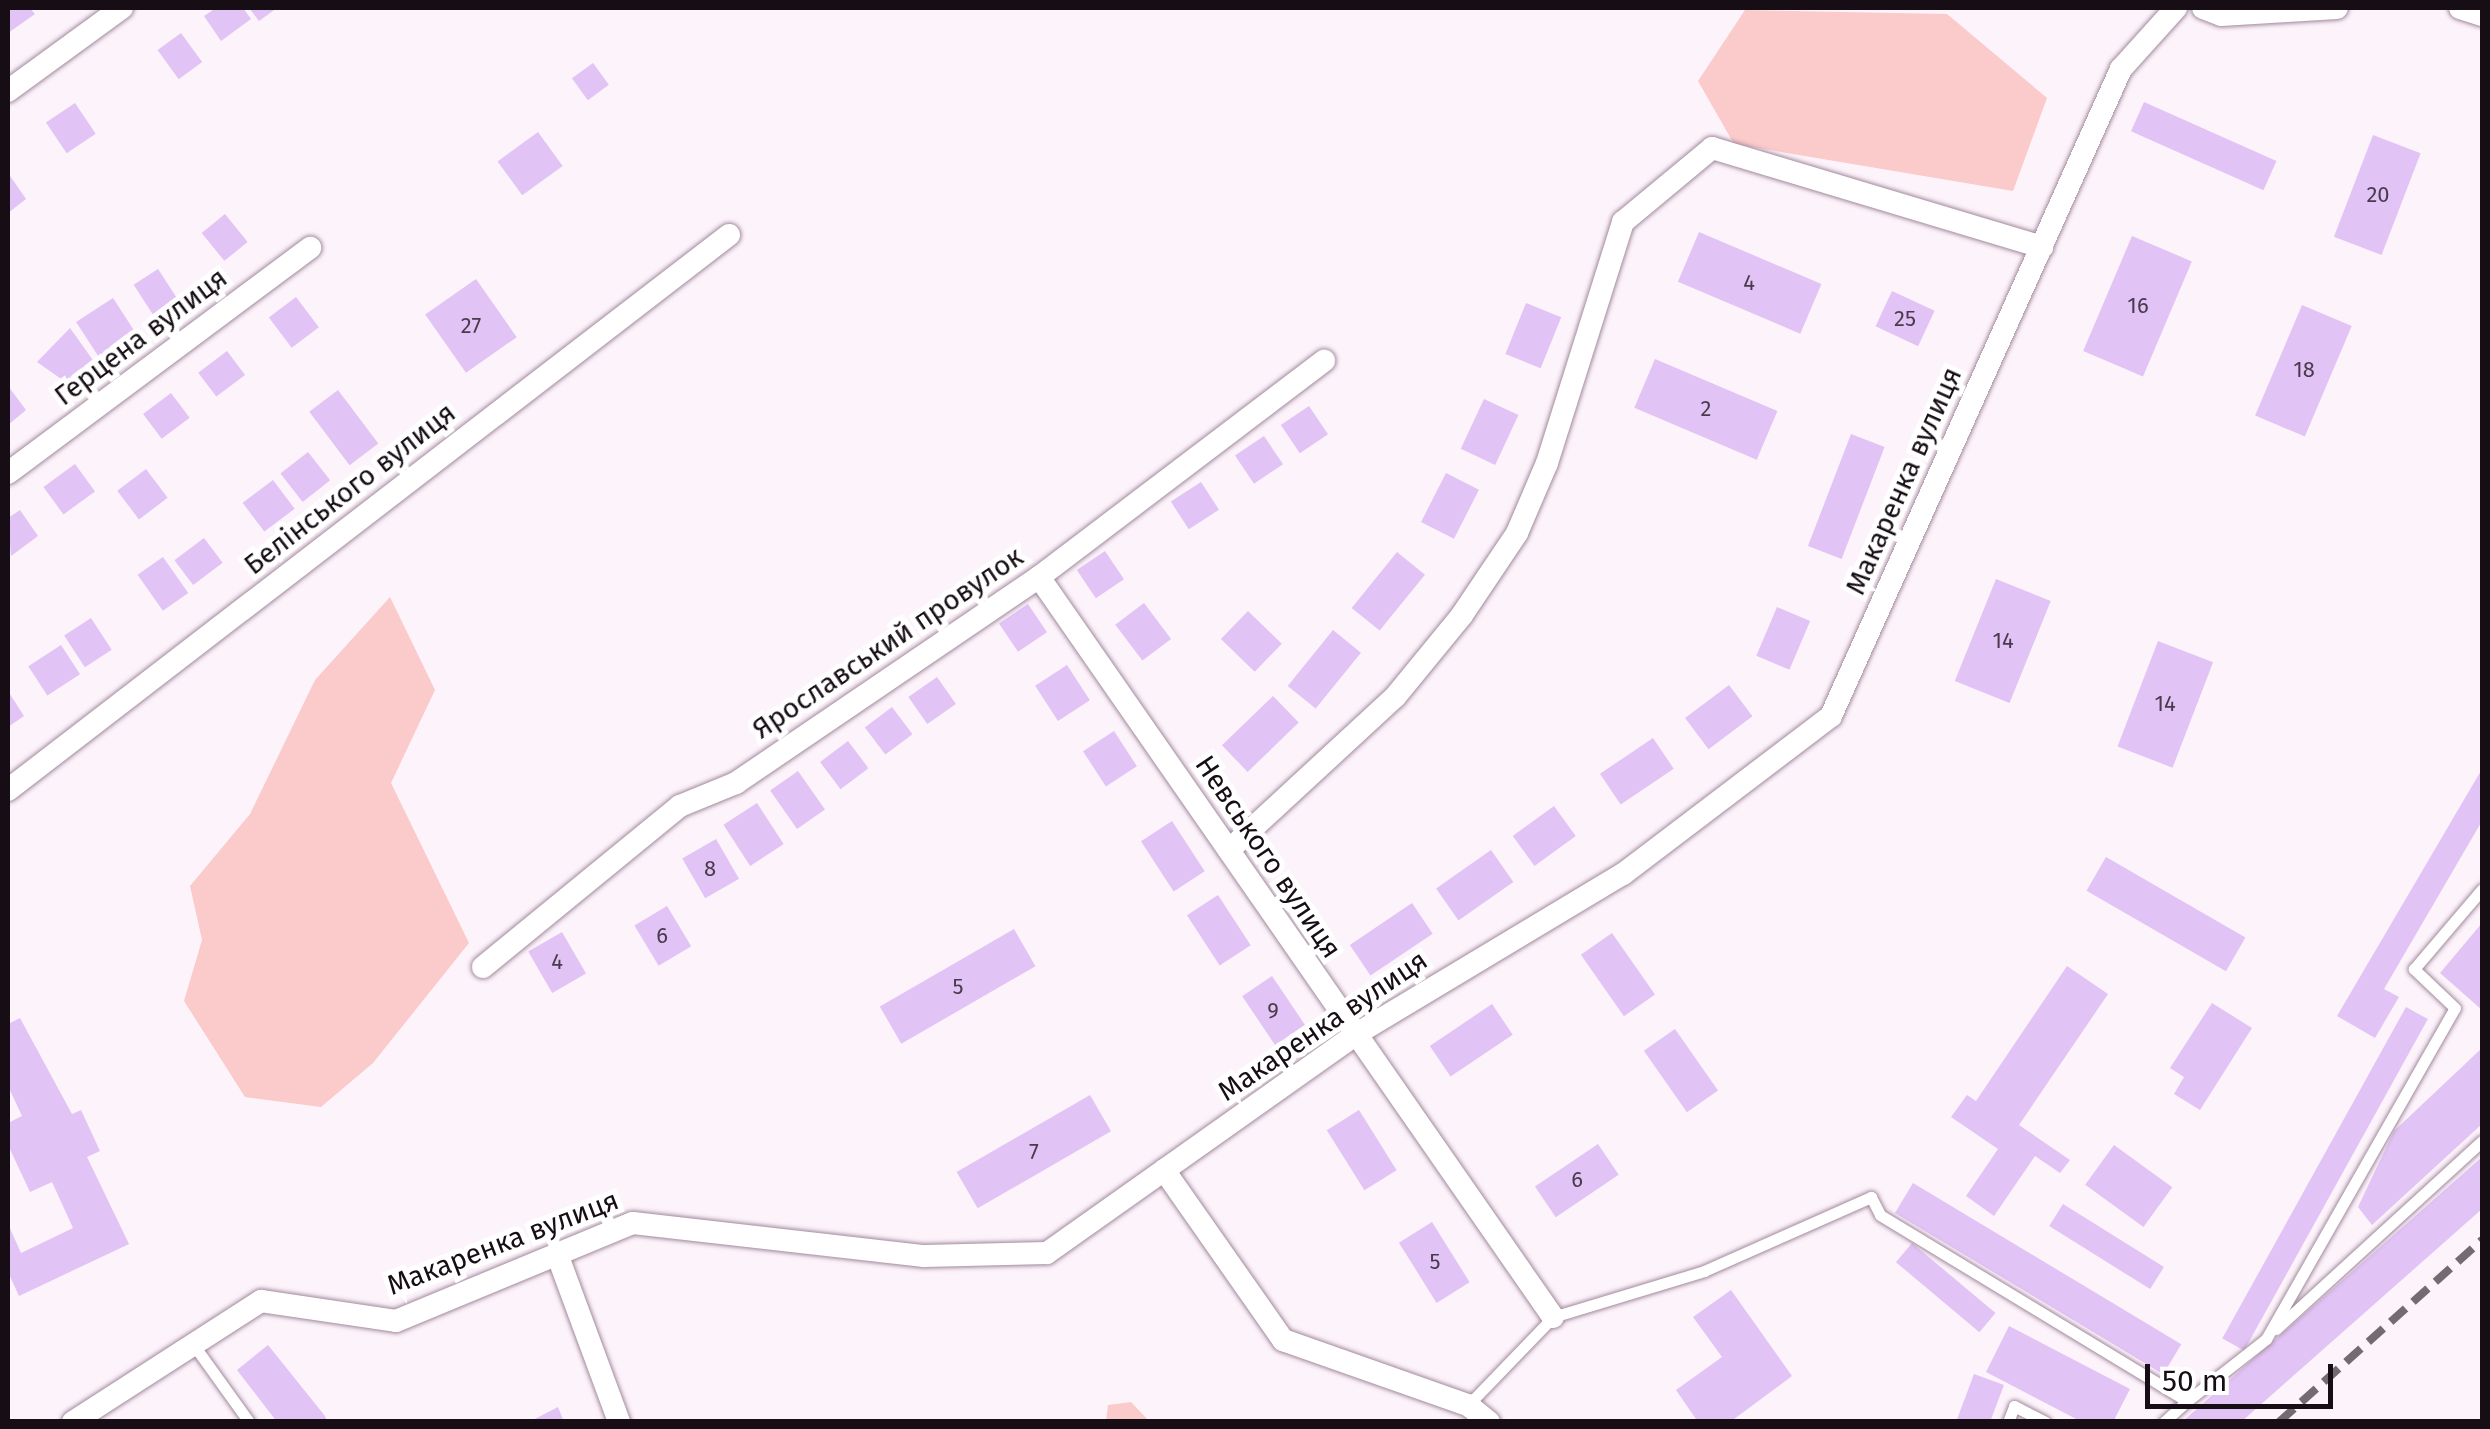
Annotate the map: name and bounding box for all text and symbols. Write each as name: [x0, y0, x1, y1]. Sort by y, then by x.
house number: 20: [2366, 182, 2390, 208]
street label: Герцена вулиця: [48, 261, 234, 413]
house number: 4: [1743, 270, 1755, 296]
house number: 16: [2127, 293, 2149, 319]
house number: 25: [1894, 306, 1916, 332]
house number: 27: [461, 313, 481, 339]
house number: 18: [2293, 357, 2315, 383]
street label: Макаренка вулиця: [1839, 362, 1969, 600]
street label: Белінського вулиця: [238, 396, 462, 582]
house number: 2: [1701, 396, 1711, 422]
street label: Ярославський провулок: [746, 540, 1030, 746]
house number: 14: [1992, 628, 2014, 654]
house number: 14: [2154, 691, 2176, 717]
street label: Невського вулиця: [1188, 749, 1348, 965]
house number: 8: [704, 856, 716, 882]
house number: 6: [656, 923, 668, 949]
street label: Макаренка вулиця: [1212, 944, 1434, 1108]
house number: 4: [551, 949, 563, 975]
house number: 5: [952, 974, 964, 1000]
house number: 9: [1267, 998, 1279, 1024]
house number: 7: [1029, 1139, 1039, 1165]
house number: 6: [1571, 1167, 1583, 1193]
street label: Макаренка вулиця: [383, 1183, 623, 1303]
house number: 5: [1429, 1249, 1441, 1275]
scale bar: [2150, 1344, 2338, 1406]
text: 50 m: [2162, 1363, 2227, 1399]

